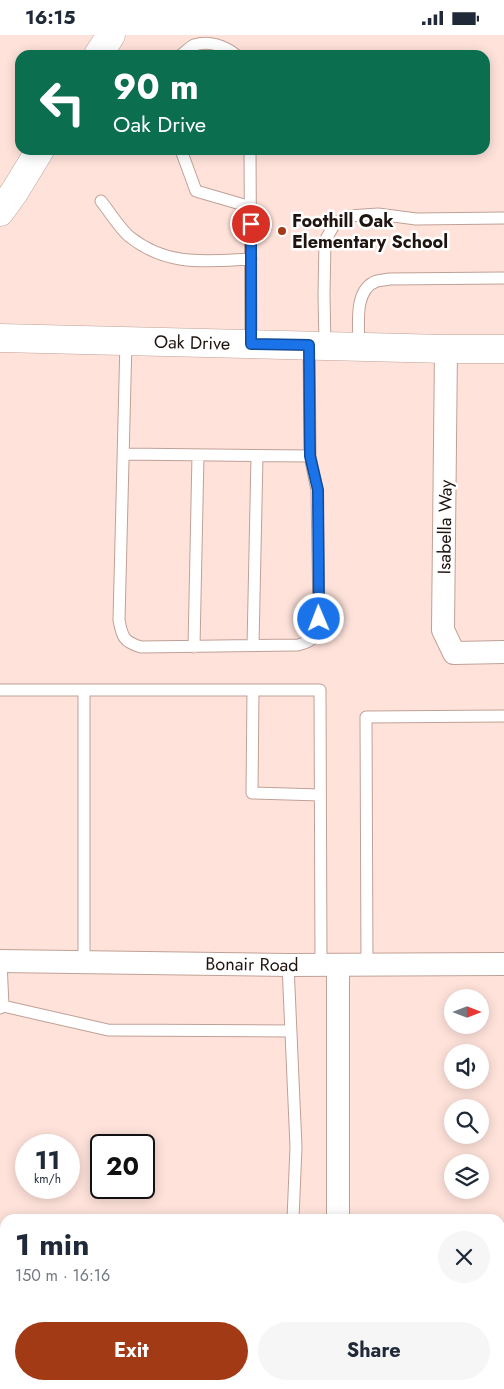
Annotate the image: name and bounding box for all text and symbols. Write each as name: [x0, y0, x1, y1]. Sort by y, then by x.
text: 16:15: [25, 4, 75, 31]
text: 90 m: [113, 62, 199, 112]
icon: left: [30, 70, 95, 135]
text: Oak Drive: [113, 108, 206, 140]
pin: [230, 203, 272, 245]
place label: Foothill Oak Elementary School: [292, 208, 448, 255]
icon: arrive: [237, 210, 265, 238]
marker: Foothill Oak Elementary School: [276, 225, 288, 237]
street label: Oak Drive: [153, 329, 230, 357]
street label: Isabella Way: [431, 479, 459, 575]
position arrow: [292, 592, 344, 644]
street label: Bonair Road: [205, 951, 299, 978]
north arrow: [444, 989, 489, 1034]
map controls: [444, 989, 489, 1199]
button: sound: [444, 1044, 489, 1089]
button: search: [444, 1099, 489, 1144]
speed limit sign: 20: [90, 1134, 155, 1199]
text: 11: [35, 1142, 60, 1178]
button: layers: [444, 1154, 489, 1199]
text: km/h: [34, 1170, 61, 1188]
text: 1 min: [15, 1223, 89, 1266]
button: close: [438, 1231, 490, 1283]
text: 150 m · 16:16: [15, 1264, 110, 1287]
button: Exit: [15, 1322, 248, 1380]
button: Share: [258, 1322, 490, 1380]

